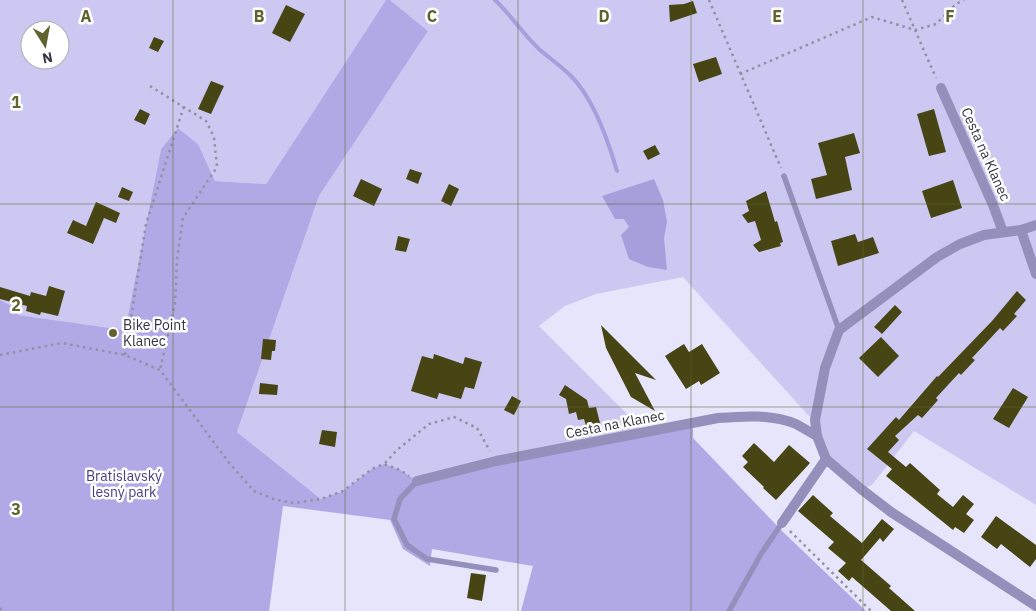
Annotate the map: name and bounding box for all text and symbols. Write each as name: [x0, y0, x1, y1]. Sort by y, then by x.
text: A: [81, 6, 92, 26]
text: B: [254, 6, 265, 26]
text: C: [427, 6, 437, 26]
text: D: [598, 6, 610, 26]
text: E: [772, 6, 782, 26]
text: F: [945, 6, 955, 26]
north arrow: [20, 20, 70, 70]
text: N: [41, 48, 54, 68]
text: 1: [11, 92, 21, 112]
street label: Cesta na Klanec: [957, 104, 1015, 204]
text: 2: [11, 295, 21, 315]
place label: Bike Point Klanec: [123, 316, 186, 350]
marker: Bike Point Klanec: [107, 327, 119, 339]
street label: Cesta na Klanec: [564, 406, 666, 442]
park label: Bratislavský lesný park: [86, 467, 162, 501]
text: 3: [11, 499, 21, 519]

